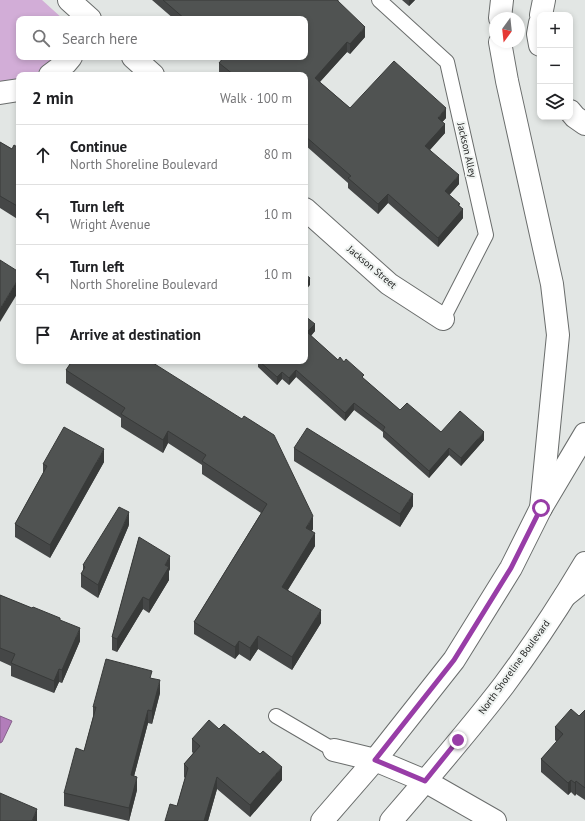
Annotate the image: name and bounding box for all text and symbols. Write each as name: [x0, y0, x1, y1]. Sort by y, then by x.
north arrow: [489, 12, 525, 48]
map controls: [537, 12, 573, 120]
button: +: [537, 12, 573, 48]
search box: [16, 16, 308, 60]
icon: search: [30, 27, 52, 49]
text: Search here: [62, 29, 138, 48]
button: −: [537, 48, 573, 84]
button: layers: [537, 84, 573, 120]
text: 2 min: [32, 87, 73, 109]
text: Walk · 100 m: [220, 90, 292, 107]
street label: Jackson Alley: [454, 120, 480, 179]
text: Continue: [70, 137, 127, 156]
icon: ahead: [32, 144, 54, 166]
text: 80 m: [264, 146, 292, 163]
text: North Shoreline Boulevard: [70, 156, 218, 173]
text: Turn left: [70, 197, 124, 216]
icon: left: [32, 204, 54, 226]
text: 10 m: [264, 206, 292, 223]
text: Wright Avenue: [70, 216, 150, 233]
street label: Jackson Street: [344, 242, 400, 292]
text: Turn left: [70, 257, 124, 276]
icon: left: [32, 264, 54, 286]
text: 10 m: [264, 266, 292, 283]
text: North Shoreline Boulevard: [70, 276, 218, 293]
icon: arrive: [32, 324, 54, 346]
text: Arrive at destination: [70, 325, 201, 344]
route start: [532, 499, 550, 517]
street label: North Shoreline Boulevard: [475, 617, 553, 717]
route end: [449, 731, 467, 749]

